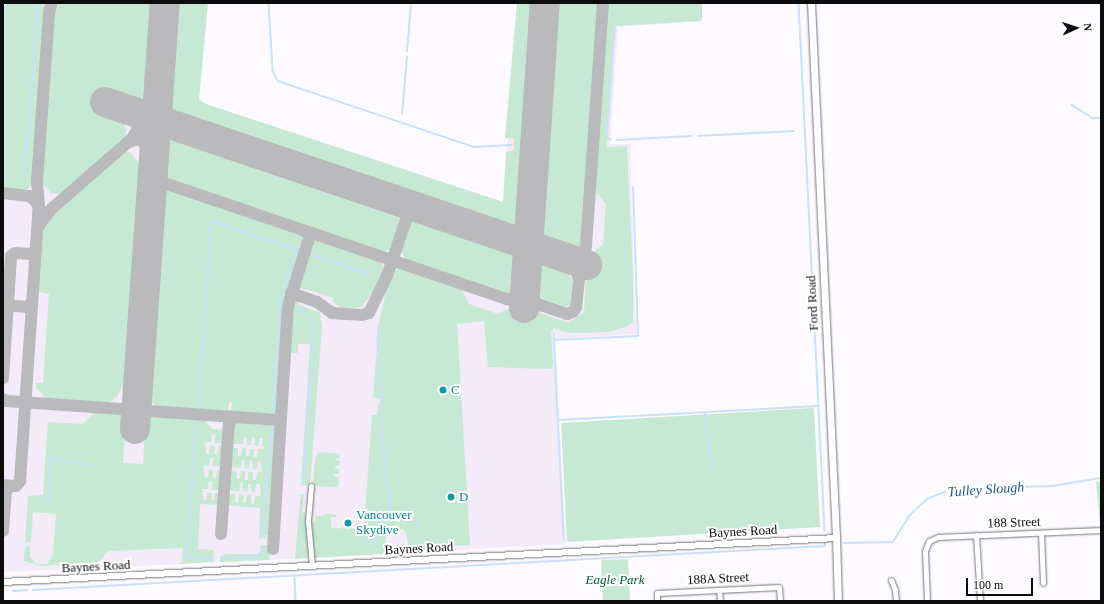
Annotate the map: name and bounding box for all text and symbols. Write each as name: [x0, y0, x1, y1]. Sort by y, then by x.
north arrow: [1056, 8, 1096, 48]
text: N: [1082, 23, 1094, 32]
street label: Ford Road: [804, 275, 822, 331]
place label: C: [451, 382, 460, 398]
marker: C: [438, 385, 448, 395]
water label: Tulley Slough: [947, 479, 1025, 501]
place label: D: [459, 489, 468, 505]
marker: D: [446, 492, 456, 502]
place label: Vancouver Skydive: [356, 508, 412, 539]
street label: 188 Street: [987, 514, 1041, 532]
marker: Vancouver Skydive: [343, 518, 353, 528]
street label: Baynes Road: [708, 522, 778, 542]
street label: Baynes Road: [384, 539, 454, 559]
street label: Baynes Road: [61, 557, 131, 577]
street label: 188A Street: [686, 570, 750, 588]
scale bar: [968, 570, 1035, 596]
park label: Eagle Park: [586, 572, 644, 588]
text: 100 m: [973, 578, 1003, 592]

